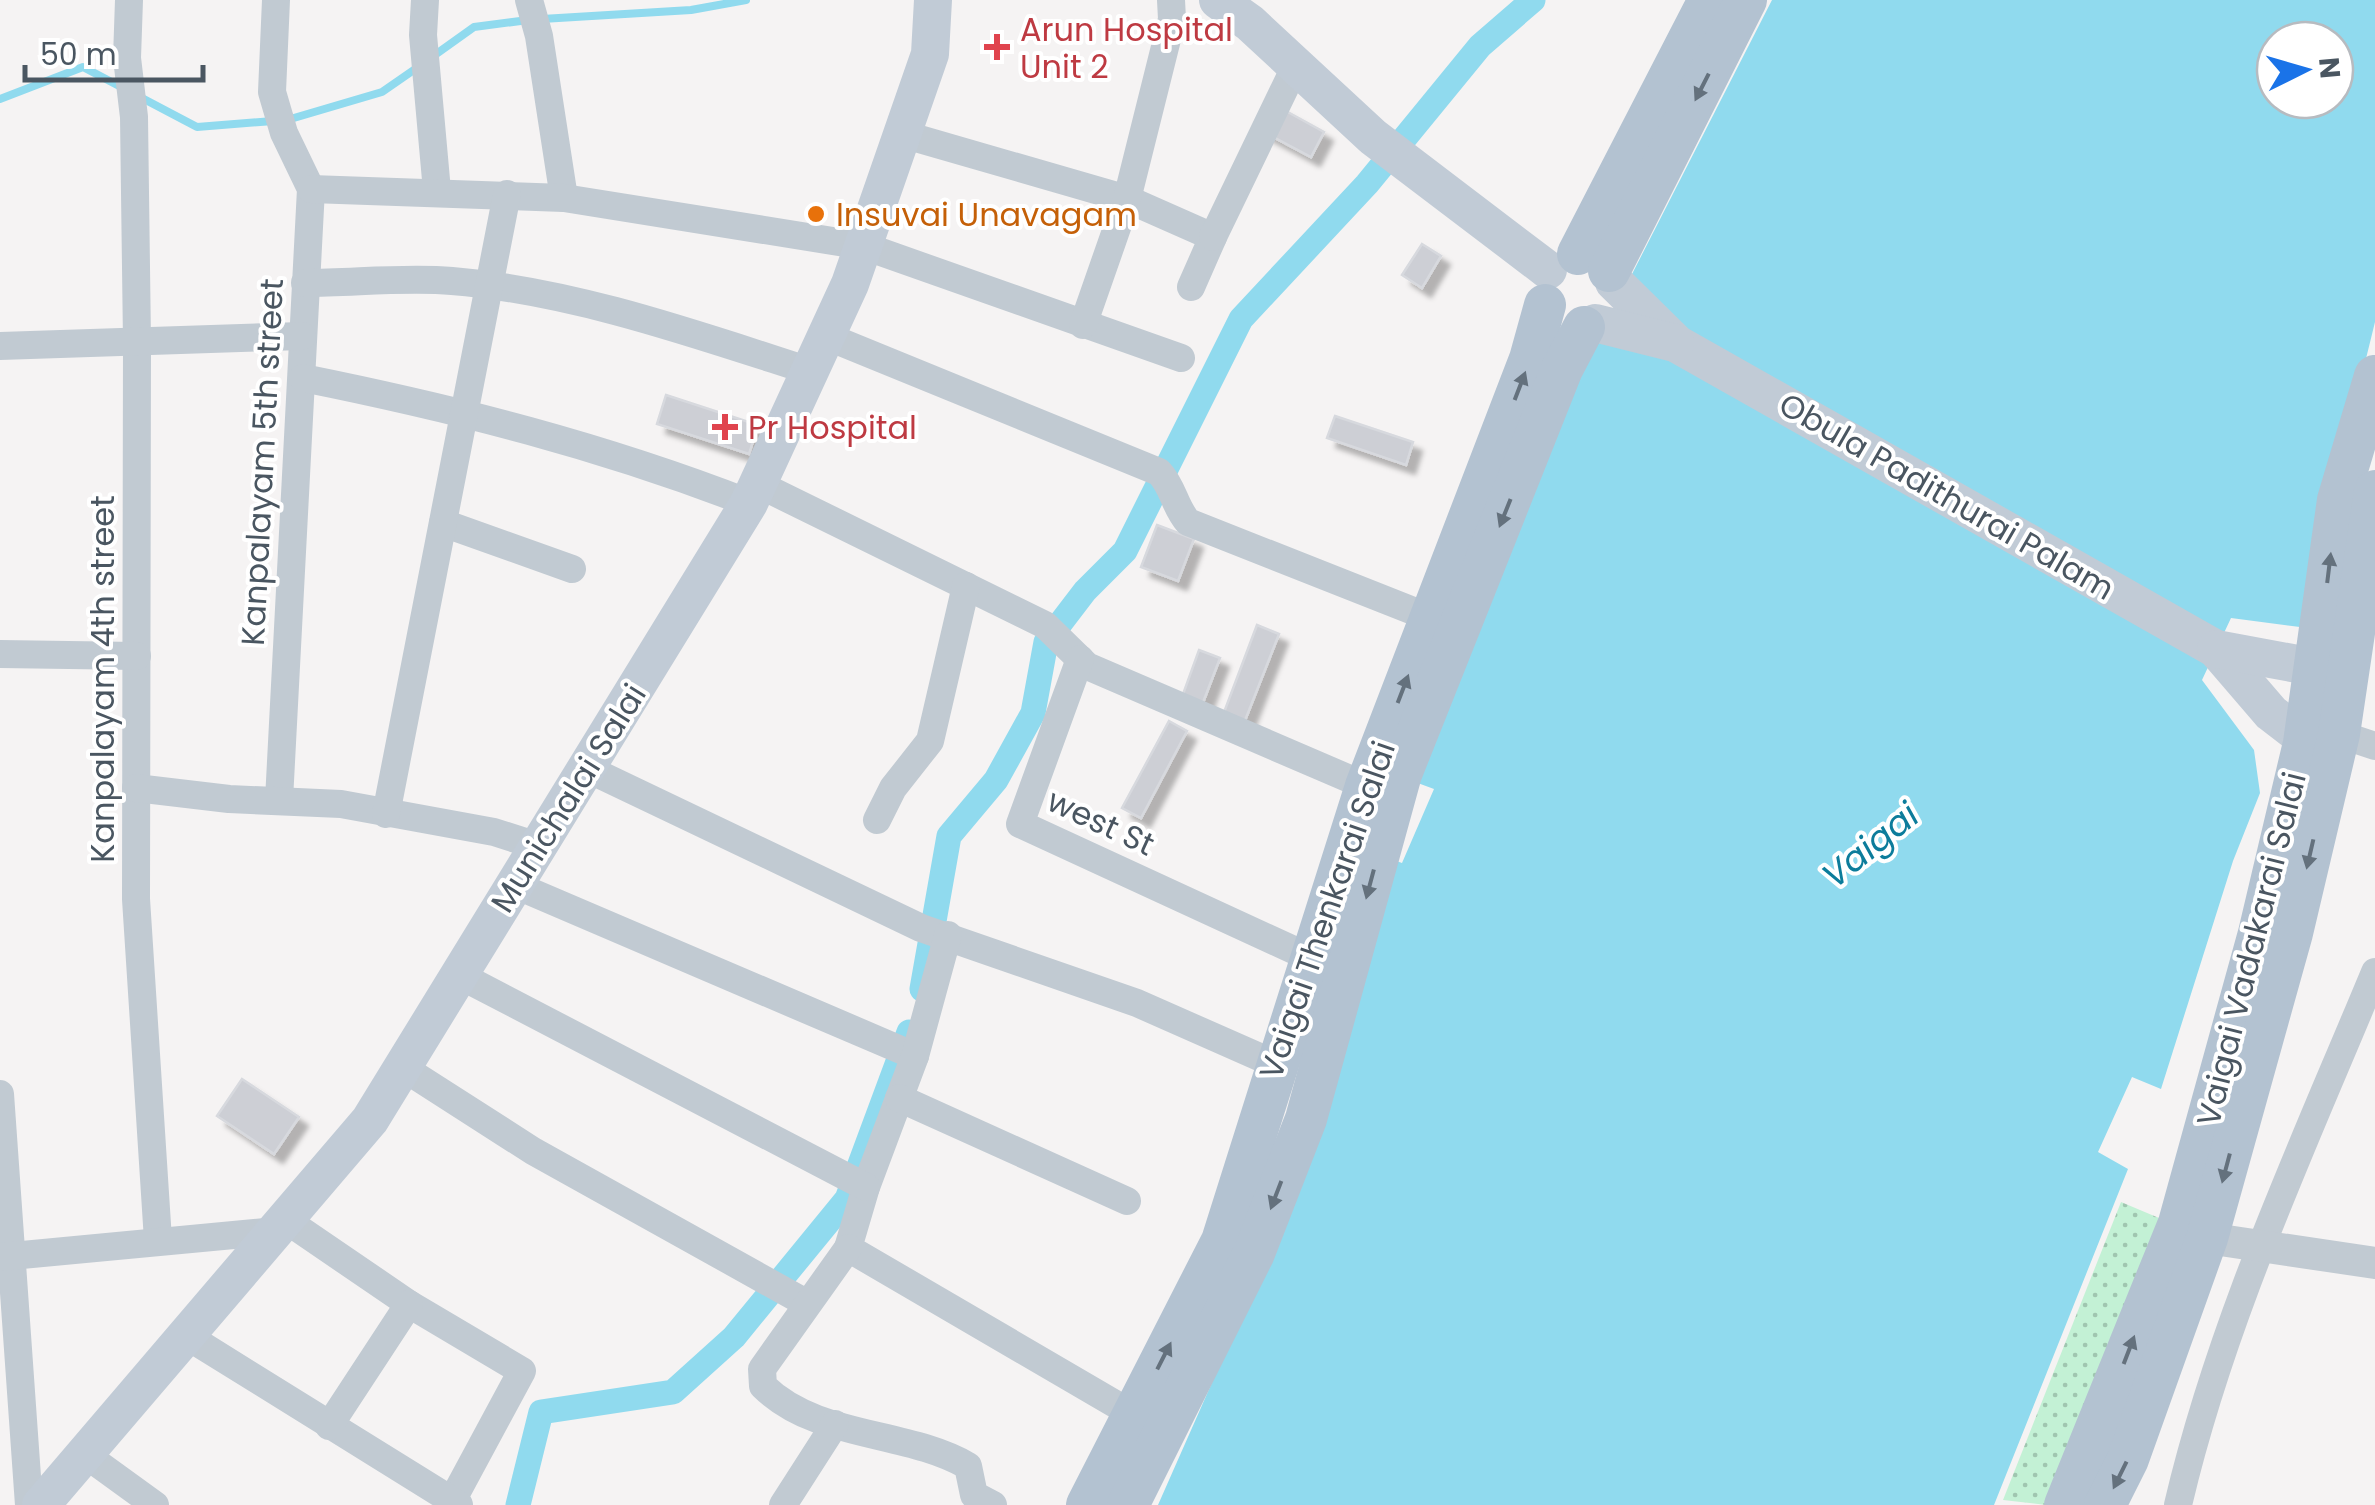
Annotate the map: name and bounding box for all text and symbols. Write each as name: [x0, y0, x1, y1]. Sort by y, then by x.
place label: Arun Hospital Unit 2: [1020, 7, 1233, 89]
scale bar: [25, 20, 202, 82]
north arrow: [2255, 20, 2355, 120]
text: 50 m: [40, 33, 117, 76]
marker: Arun Hospital Unit 2: [984, 34, 1010, 60]
text: N: [2309, 56, 2350, 80]
one-way arrow: [1694, 73, 1711, 102]
place label: Insuvai Unavagam: [836, 192, 1137, 237]
marker: Insuvai Unavagam: [805, 203, 827, 225]
street label: Kanpalayam 5th street: [230, 277, 294, 647]
one-way arrow: [1512, 370, 1528, 400]
street label: Obula Padithurai Palam: [1771, 381, 2123, 611]
place label: Pr Hospital: [748, 405, 917, 450]
marker: Pr Hospital: [712, 414, 738, 440]
street label: Kanpalayam 4th street: [80, 495, 125, 863]
one-way arrow: [1496, 498, 1512, 528]
one-way arrow: [2321, 552, 2337, 584]
one-way arrow: [1396, 674, 1412, 704]
street label: Munichalai Salai: [480, 675, 656, 921]
street label: Vaigai Thenkarai Salai: [1248, 735, 1406, 1085]
street label: Vaigai Vadakarai Salai: [2185, 767, 2317, 1131]
street label: west St: [1040, 778, 1162, 866]
water label: Vaigai: [1811, 790, 1930, 899]
one-way arrow: [2302, 839, 2317, 870]
one-way arrow: [1362, 869, 1377, 900]
one-way arrow: [2217, 1153, 2233, 1184]
one-way arrow: [1268, 1180, 1284, 1210]
one-way arrow: [2122, 1335, 2138, 1365]
one-way arrow: [1155, 1342, 1172, 1371]
one-way arrow: [2112, 1460, 2129, 1489]

